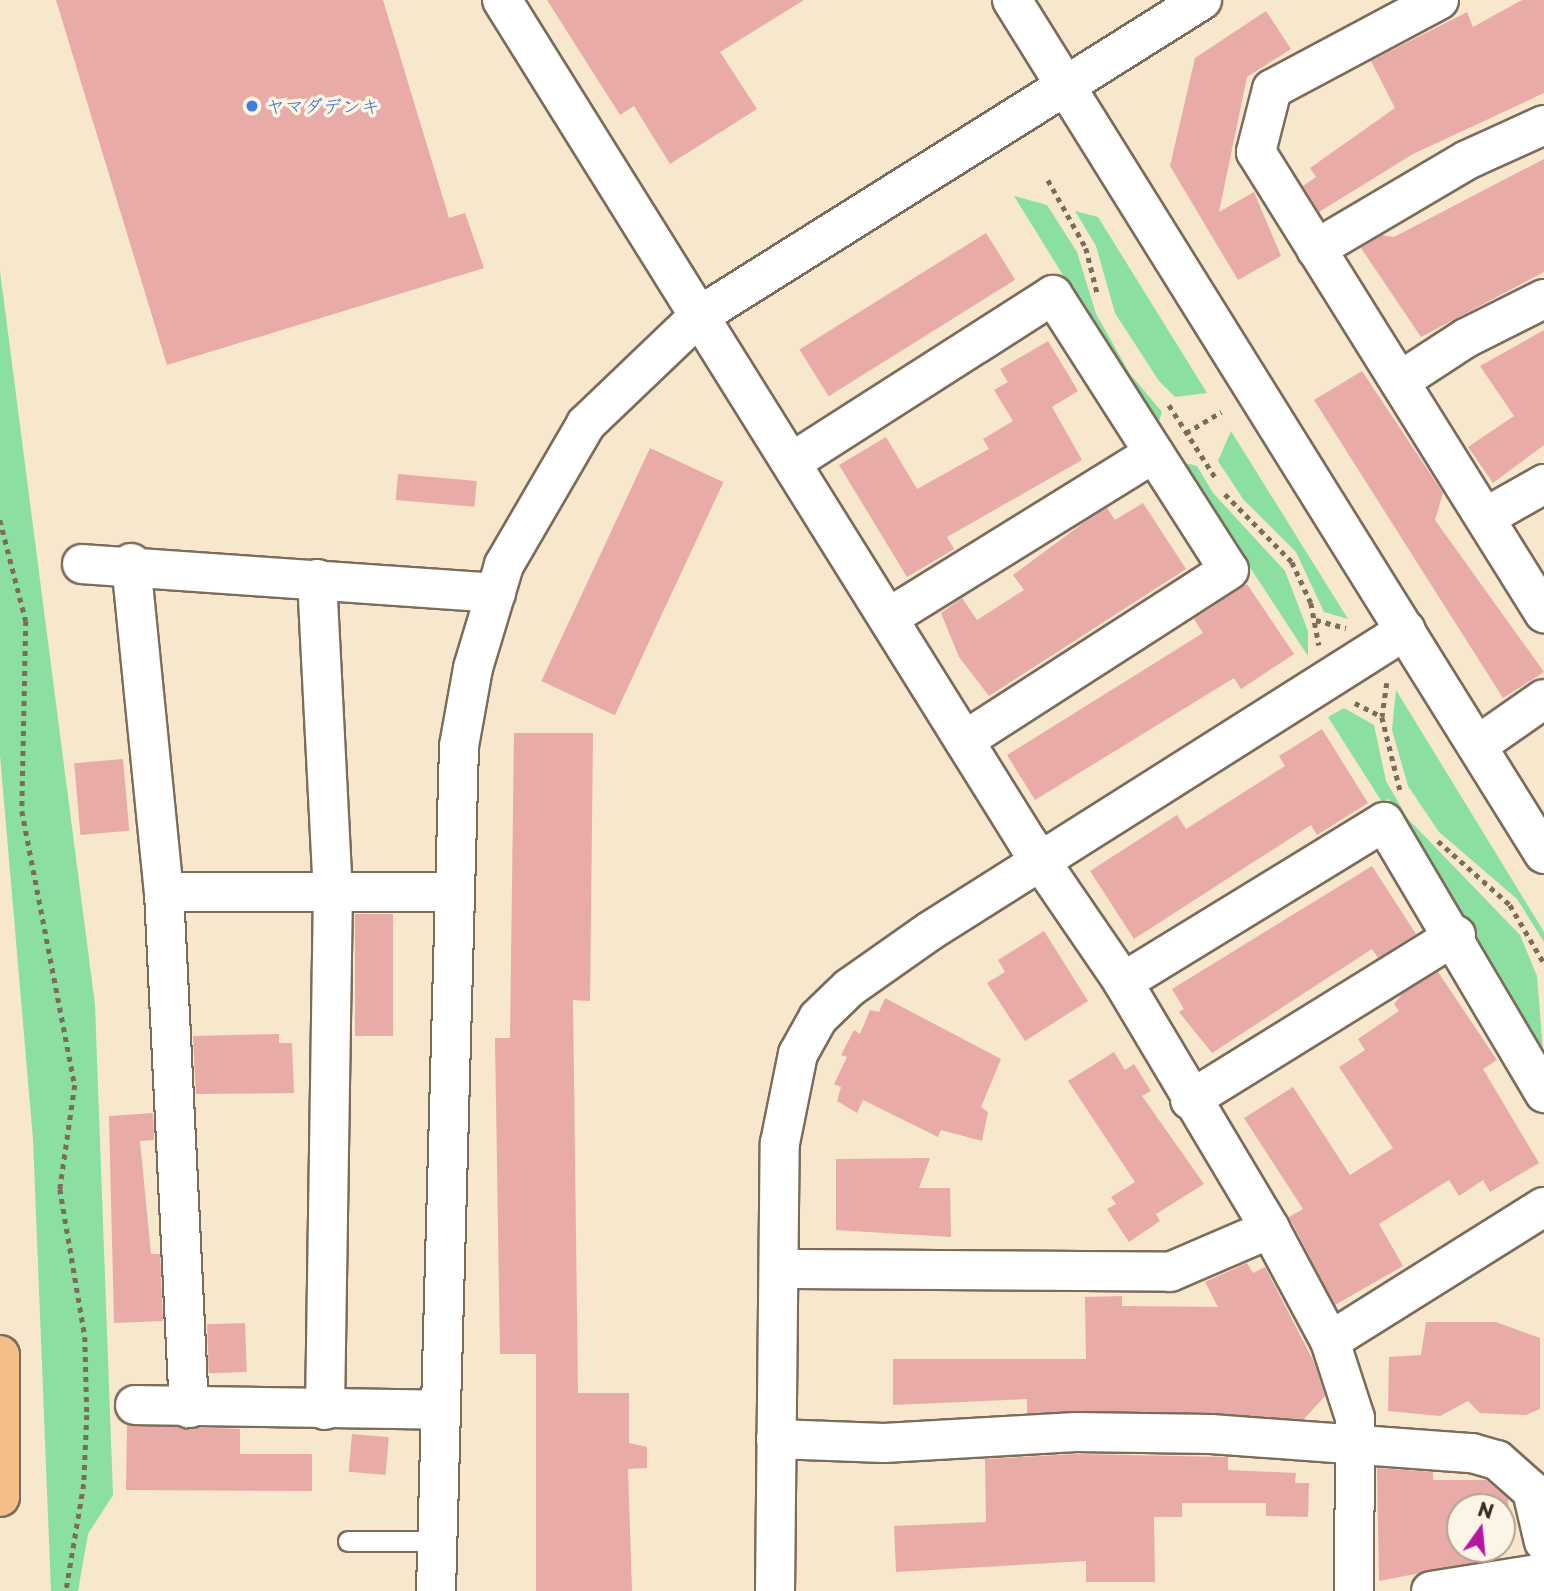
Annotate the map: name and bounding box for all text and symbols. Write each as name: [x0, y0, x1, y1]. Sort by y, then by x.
place label: ヤマダデンキ: [266, 95, 380, 117]
marker: ヤマダデンキ: [244, 98, 260, 114]
north arrow: [1446, 1493, 1516, 1563]
text: N: [1475, 1494, 1497, 1525]

